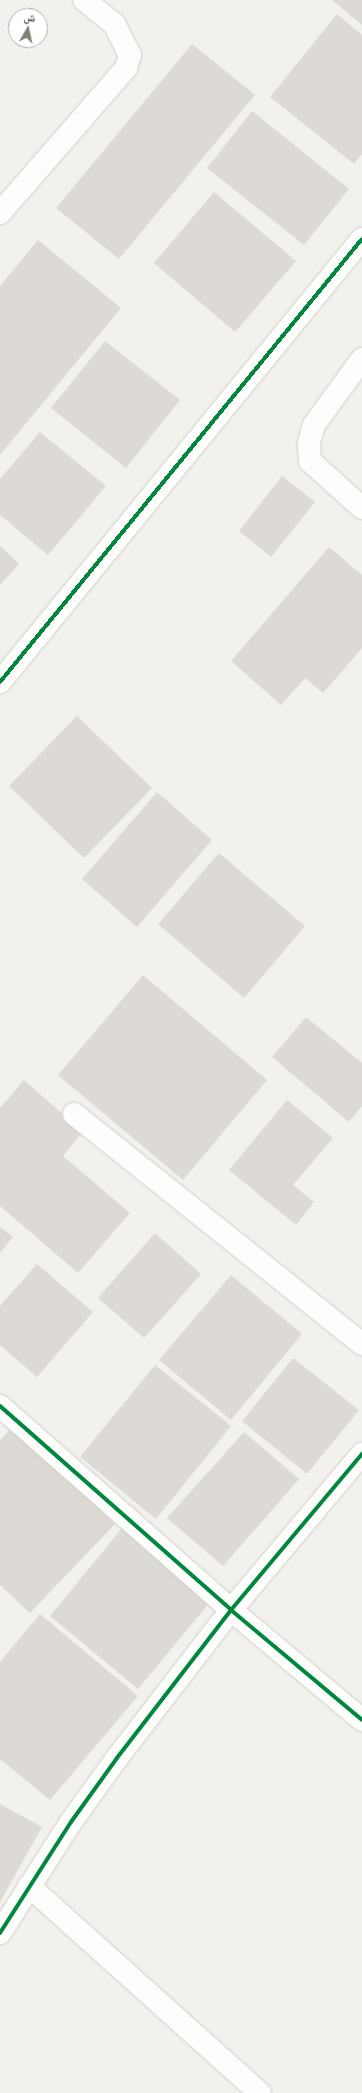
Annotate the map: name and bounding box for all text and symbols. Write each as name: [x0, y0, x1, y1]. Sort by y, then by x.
north arrow: [8, 8, 48, 48]
text: ش: [23, 8, 37, 25]

